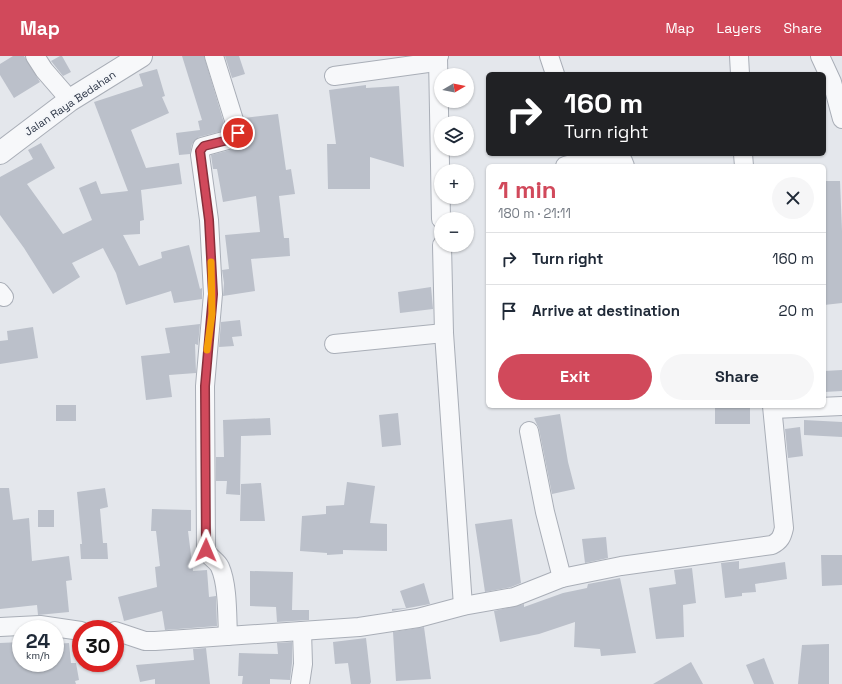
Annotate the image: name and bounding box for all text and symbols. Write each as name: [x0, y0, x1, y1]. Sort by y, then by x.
text: Map: [20, 16, 60, 41]
text: Map: [665, 19, 695, 37]
text: Layers: [717, 19, 761, 37]
text: Share: [783, 19, 822, 37]
street label: Jalan Raya Bedahan: [22, 67, 118, 139]
north arrow: [434, 68, 474, 108]
map controls: [434, 68, 474, 252]
text: 160 m: [564, 85, 643, 121]
icon: right: [498, 88, 550, 140]
pin: [221, 116, 255, 150]
button: layers: [434, 116, 474, 156]
text: Turn right: [564, 120, 648, 143]
icon: arrive: [227, 122, 249, 144]
button: +: [434, 164, 474, 204]
text: 1 min: [498, 174, 557, 205]
button: close: [772, 177, 814, 219]
text: 180 m · 21:11: [498, 205, 571, 222]
button: −: [434, 212, 474, 252]
icon: right: [498, 248, 520, 270]
text: Turn right: [532, 249, 603, 268]
text: 160 m: [772, 249, 814, 268]
icon: arrive: [498, 300, 520, 322]
text: Arrive at destination: [532, 301, 680, 320]
text: 20 m: [779, 301, 814, 320]
button: Exit: [498, 354, 652, 400]
button: Share: [660, 354, 814, 400]
position arrow: [185, 529, 227, 571]
speed limit sign: 30: [72, 620, 124, 672]
text: 24: [26, 628, 50, 654]
text: km/h: [26, 649, 50, 662]

